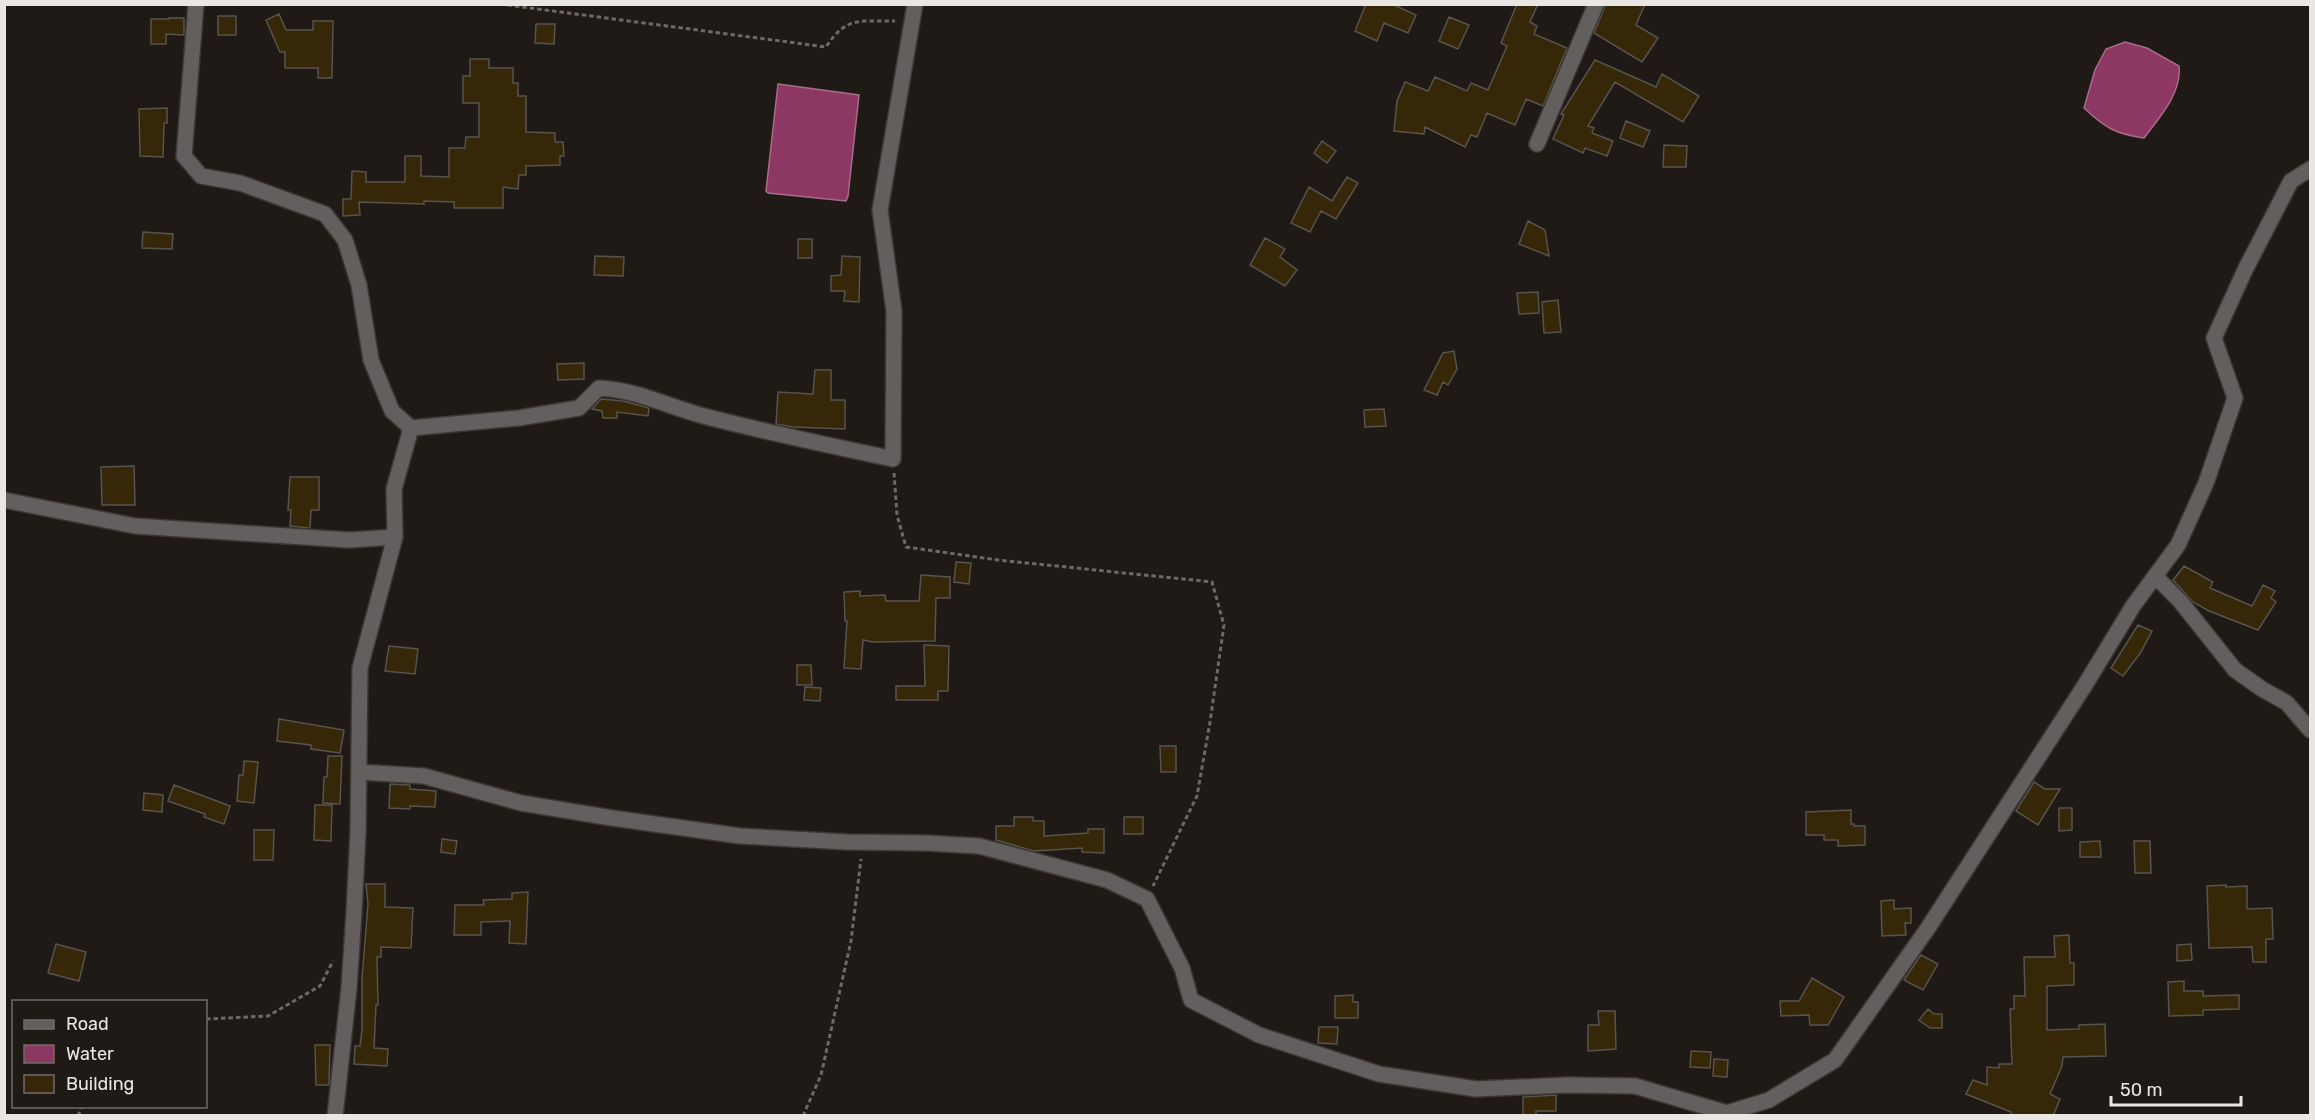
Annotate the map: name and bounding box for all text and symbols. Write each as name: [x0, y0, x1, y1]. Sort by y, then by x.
legend: [12, 1000, 207, 1108]
text: Road: [66, 1013, 109, 1035]
text: Water: [66, 1043, 114, 1065]
scale bar: [2111, 1069, 2242, 1107]
text: Building: [66, 1073, 134, 1095]
text: 50 m: [2120, 1079, 2163, 1101]

